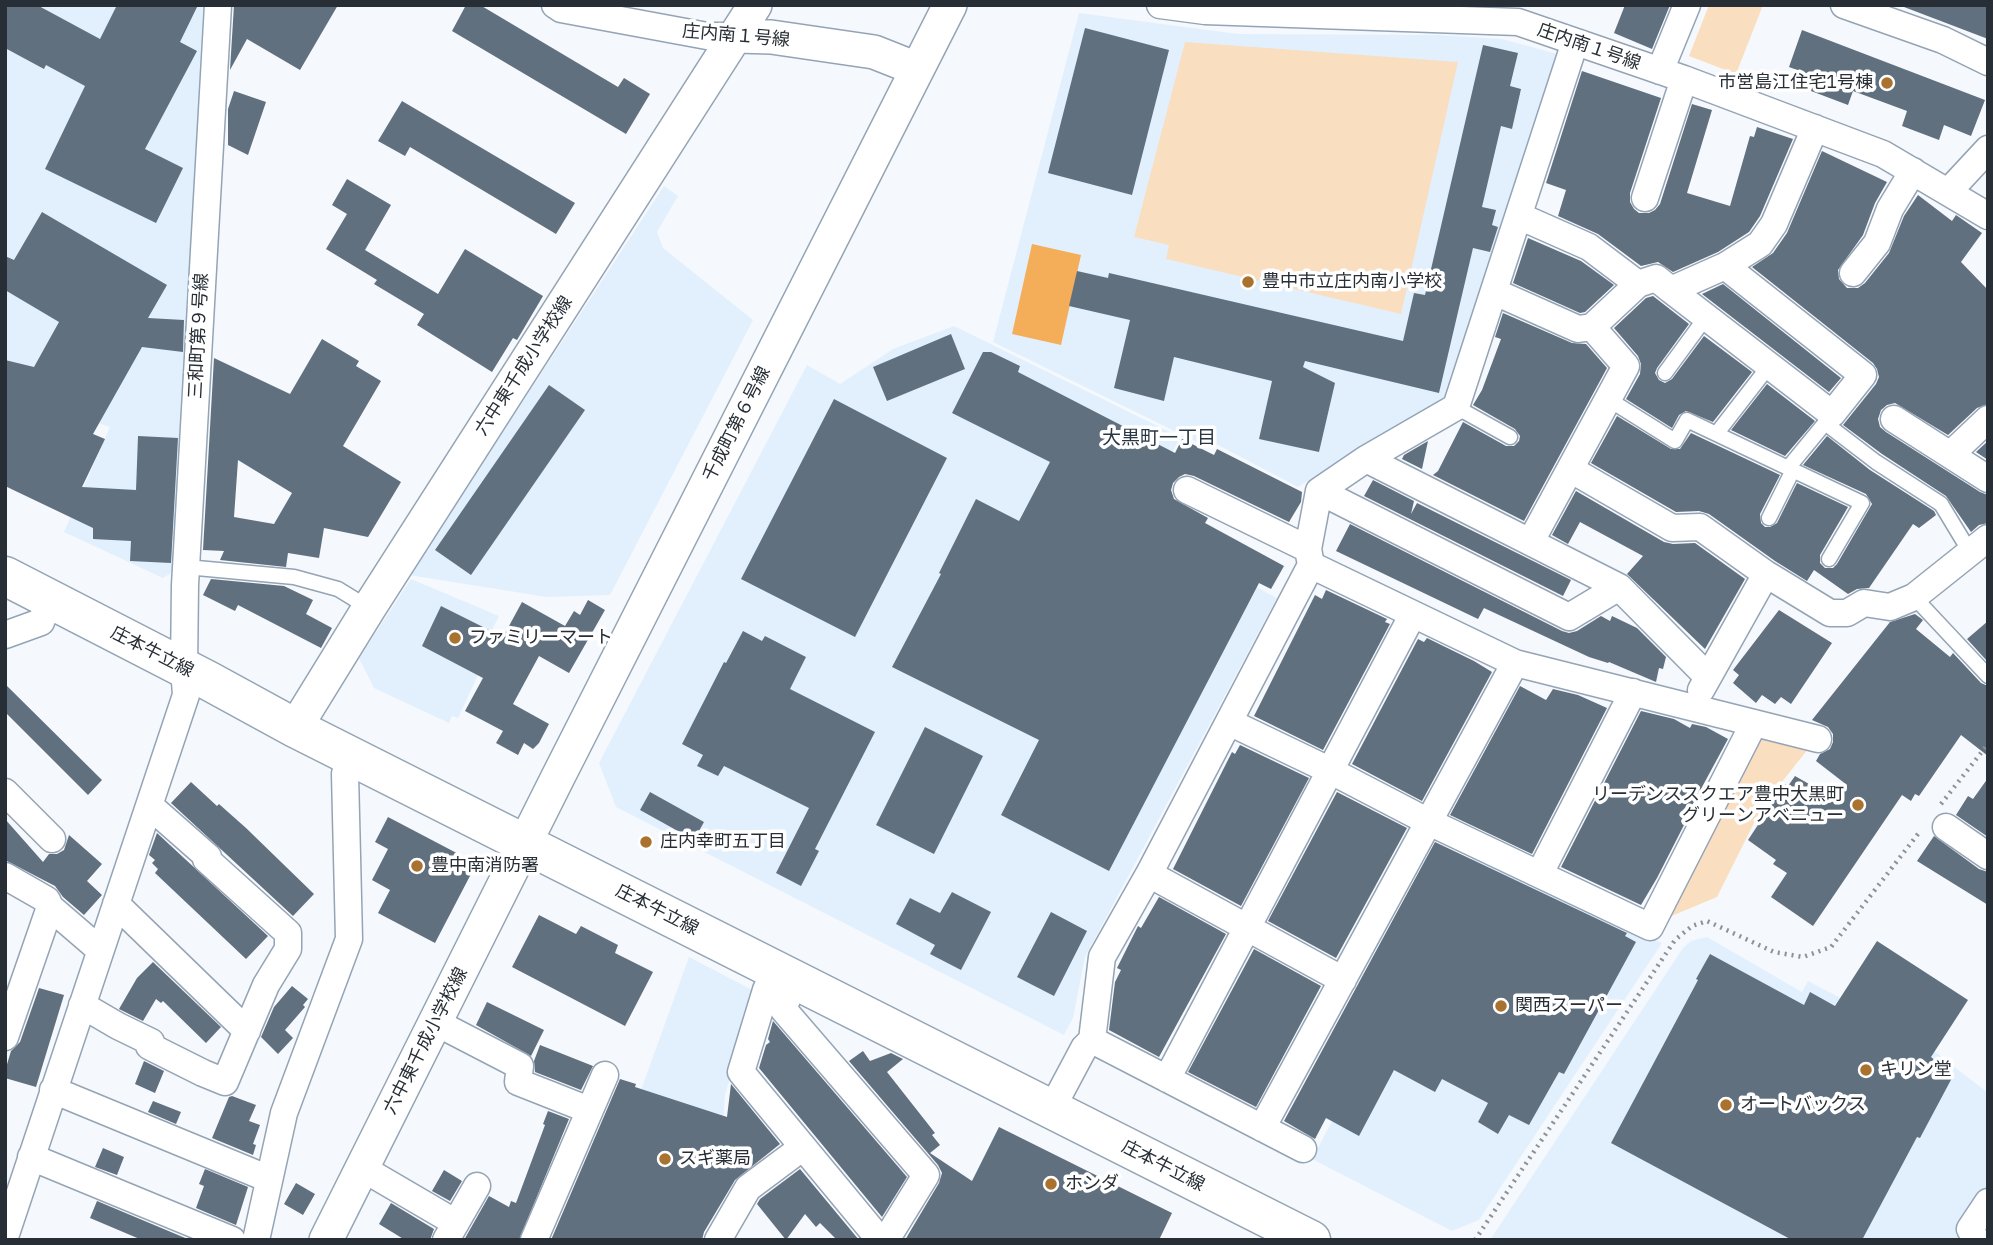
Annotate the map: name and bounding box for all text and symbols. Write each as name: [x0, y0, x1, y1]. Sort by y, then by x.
street label: 庄内南１号線: [1534, 19, 1644, 75]
street label: 庄内南１号線: [681, 21, 791, 51]
place label: 市営島江住宅1号棟: [1718, 72, 1873, 94]
marker: 市営島江住宅1号棟: [1879, 75, 1895, 91]
place label: 豊中市立庄内南小学校: [1262, 271, 1442, 293]
street label: 三和町第９号線: [185, 273, 213, 399]
marker: 豊中市立庄内南小学校: [1240, 274, 1256, 290]
street label: 六中東千成小学校線: [471, 292, 577, 440]
street label: 千成町第６号線: [699, 363, 775, 485]
district label: 大黒町一丁目: [1102, 428, 1216, 450]
street label: 庄本牛立線: [107, 622, 197, 682]
place label: ファミリーマート: [469, 627, 613, 649]
marker: ファミリーマート: [447, 630, 463, 646]
place label: リーデンススクエア豊中大黒町 グリーンアベニュー: [1592, 784, 1844, 826]
marker: リーデンススクエア豊中大黒町 グリーンアベニュー: [1850, 797, 1866, 813]
place label: 庄内幸町五丁目: [660, 831, 786, 853]
marker: 庄内幸町五丁目: [638, 834, 654, 850]
place label: 豊中南消防署: [431, 855, 539, 877]
marker: 豊中南消防署: [409, 858, 425, 874]
street label: 庄本牛立線: [612, 880, 702, 940]
street label: 六中東千成小学校線: [380, 964, 472, 1118]
place label: 関西スーパー: [1515, 995, 1623, 1017]
marker: 関西スーパー: [1493, 998, 1509, 1014]
place label: キリン堂: [1880, 1059, 1952, 1081]
marker: キリン堂: [1858, 1062, 1874, 1078]
place label: オートバックス: [1740, 1094, 1866, 1116]
marker: オートバックス: [1718, 1097, 1734, 1113]
street label: 庄本牛立線: [1118, 1136, 1208, 1196]
place label: スギ薬局: [679, 1148, 751, 1170]
marker: スギ薬局: [657, 1151, 673, 1167]
place label: ホンダ: [1065, 1173, 1119, 1195]
marker: ホンダ: [1043, 1176, 1059, 1192]

